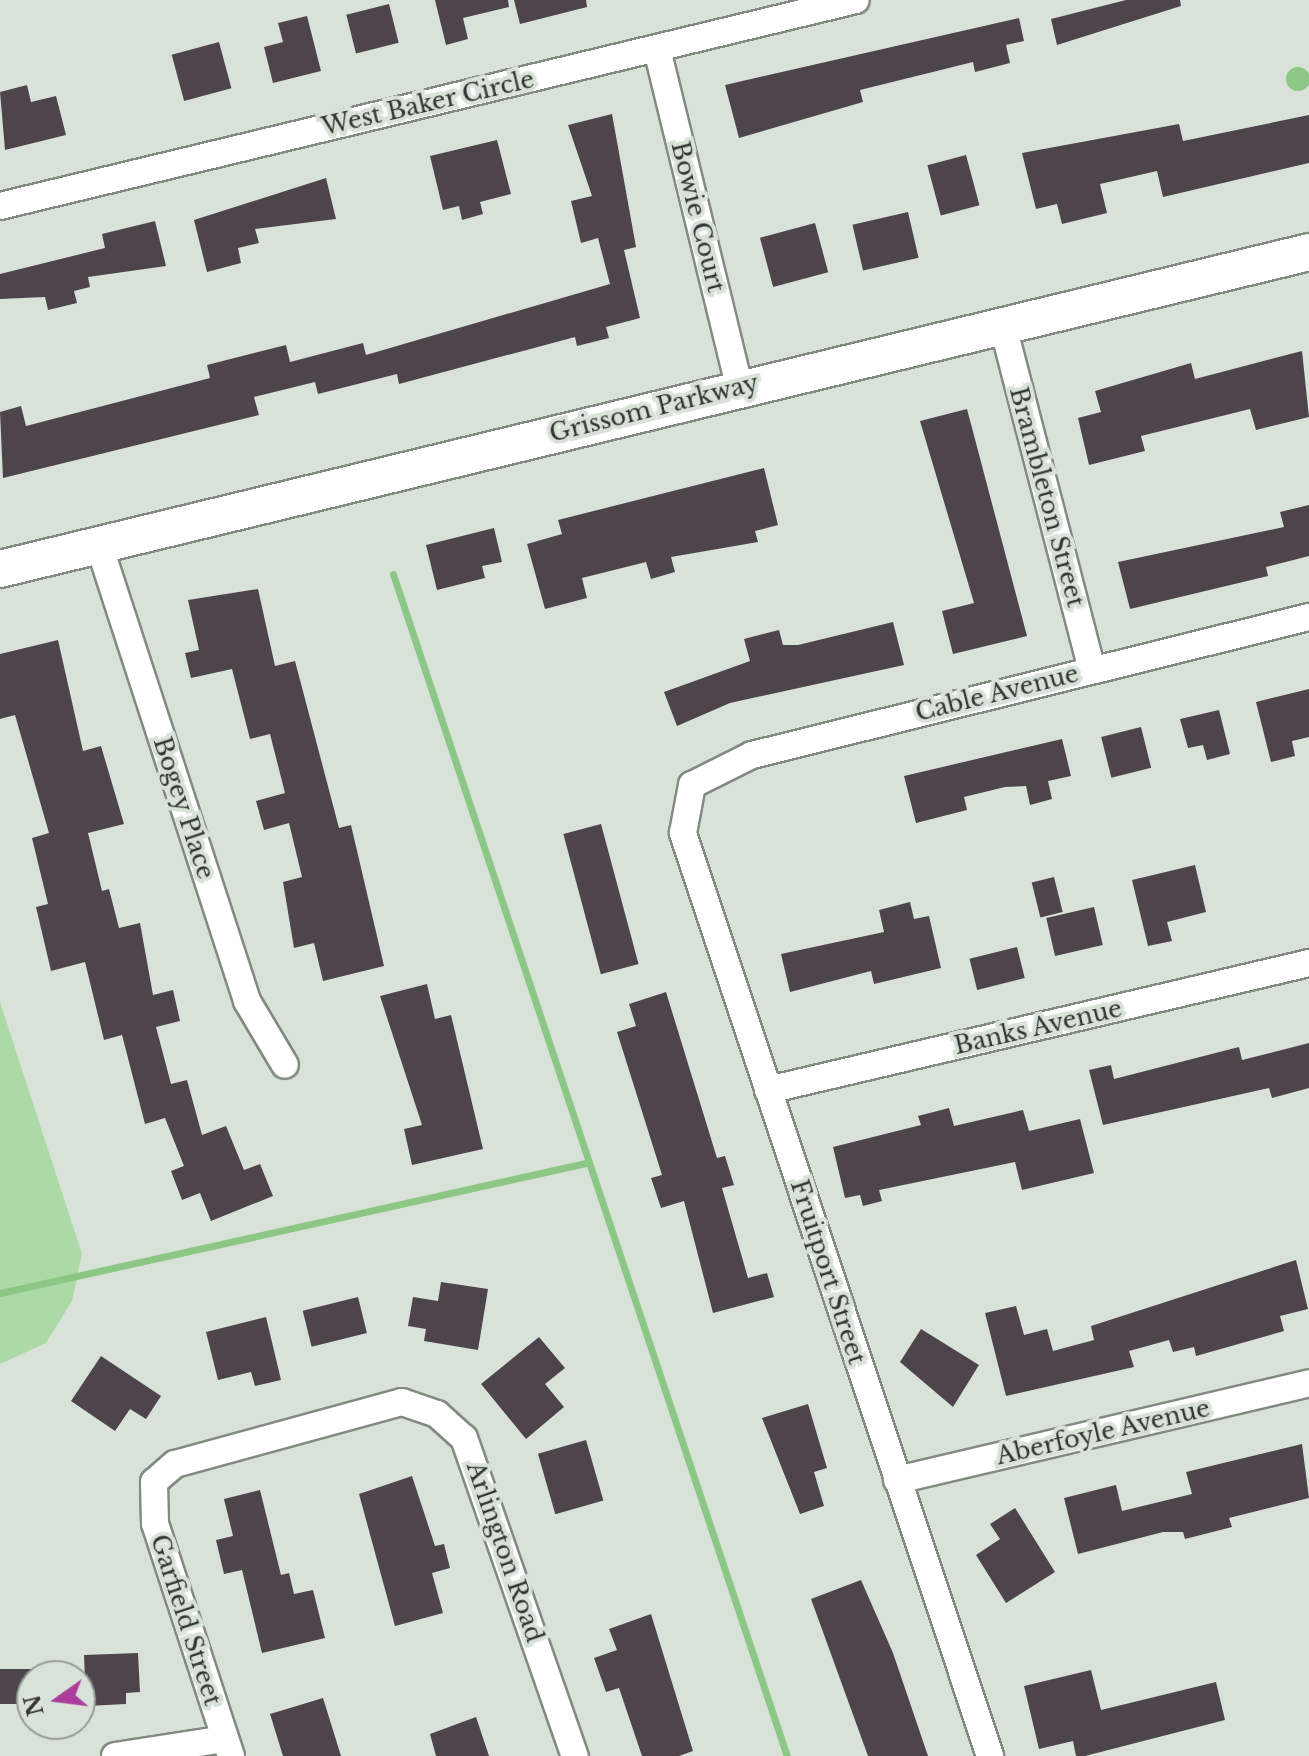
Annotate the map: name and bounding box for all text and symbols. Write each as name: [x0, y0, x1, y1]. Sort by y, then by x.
street label: West Baker Circle: [319, 64, 537, 142]
street label: Bowie Court: [665, 139, 731, 295]
street label: Grissom Parkway: [546, 368, 762, 448]
street label: Brambleton Street: [1004, 384, 1090, 610]
street label: Cable Avenue: [912, 659, 1082, 727]
street label: Bogey Place: [147, 733, 221, 883]
street label: Banks Avenue: [951, 994, 1125, 1060]
street label: Fruitport Street: [785, 1176, 871, 1368]
street label: Aberfoyle Avenue: [993, 1393, 1213, 1471]
street label: Arlington Road: [461, 1458, 549, 1646]
street label: Garfield Street: [145, 1531, 227, 1709]
north arrow: [16, 1660, 96, 1740]
text: N: [19, 1692, 50, 1719]

